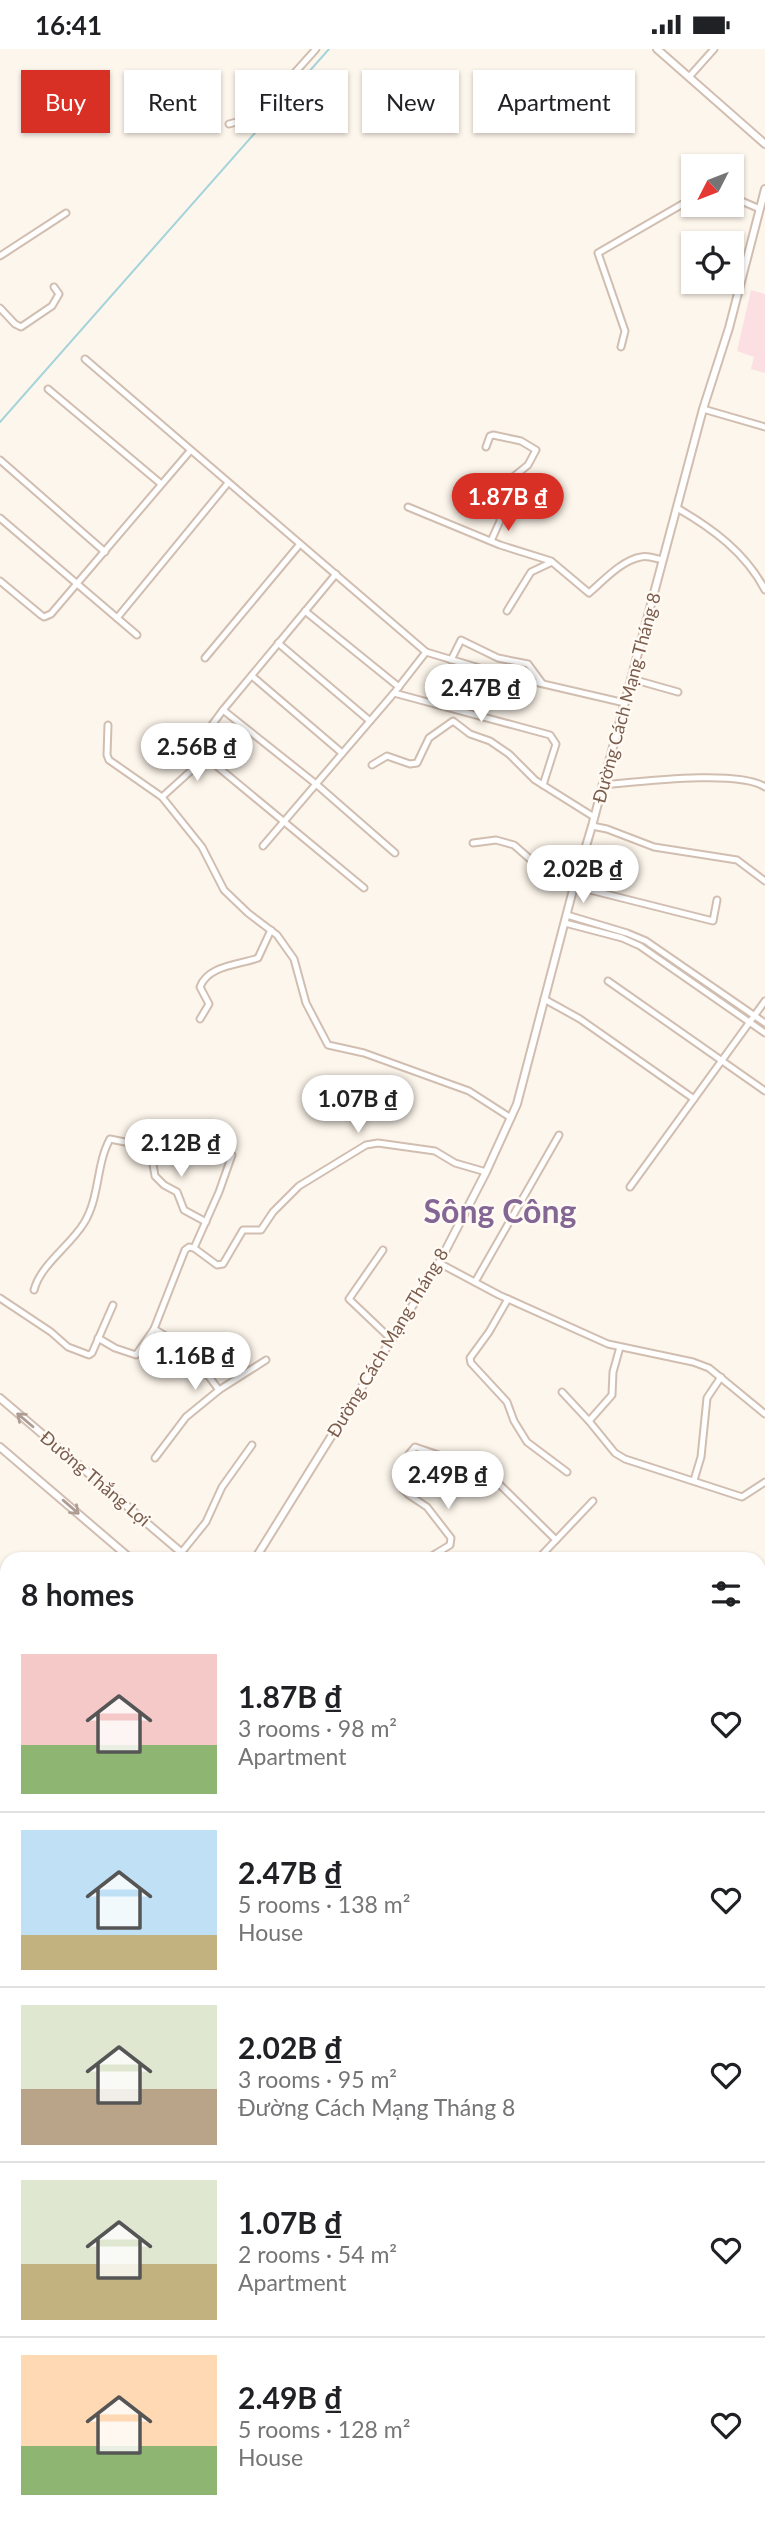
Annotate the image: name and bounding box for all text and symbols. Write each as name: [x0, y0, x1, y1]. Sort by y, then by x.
text: 16:41: [35, 9, 102, 41]
chip: Buy: [21, 70, 110, 133]
chip: Rent: [124, 70, 221, 133]
chip: Filters: [235, 70, 348, 133]
chip: New: [362, 70, 459, 133]
chip: Apartment: [473, 70, 635, 133]
north arrow: [681, 154, 744, 217]
map controls: [681, 154, 744, 294]
button: locate: [681, 231, 744, 294]
pin: 1.87B ₫: [443, 473, 573, 533]
text: 1.87B ₫: [468, 482, 548, 510]
street label: Đường Cách Mạng Tháng 8: [587, 590, 665, 805]
pin: 2.47B ₫: [416, 665, 546, 724]
text: 2.47B ₫: [441, 673, 521, 701]
pin: 2.56B ₫: [132, 723, 262, 783]
text: 2.56B ₫: [157, 732, 237, 760]
pin: 2.02B ₫: [518, 845, 648, 905]
text: 2.02B ₫: [543, 854, 623, 882]
pin: 1.07B ₫: [293, 1075, 423, 1135]
text: 1.07B ₫: [318, 1084, 398, 1112]
pin: 2.12B ₫: [116, 1119, 246, 1179]
text: 2.12B ₫: [141, 1128, 221, 1156]
district label: Sông Công: [424, 1191, 576, 1230]
street label: Đường Cách Mạng Tháng 8: [322, 1244, 452, 1441]
pin: 1.16B ₫: [130, 1333, 260, 1392]
text: 1.16B ₫: [155, 1341, 235, 1369]
one-way arrow: [16, 1412, 34, 1428]
street label: Đường Thắng Lợi: [36, 1426, 155, 1531]
pin: 2.49B ₫: [383, 1451, 513, 1511]
text: 2.49B ₫: [408, 1460, 488, 1488]
one-way arrow: [61, 1499, 79, 1515]
icon: filters: [707, 1575, 745, 1613]
text: 8 homes: [21, 1576, 134, 1612]
text: 1.87B ₫: [238, 1678, 343, 1714]
icon: home: [77, 1682, 161, 1766]
icon: heart: [707, 1705, 745, 1743]
text: 3 rooms · 98 m²: [238, 1714, 397, 1742]
text: Apartment: [238, 1742, 346, 1770]
text: 2.47B ₫: [238, 1854, 343, 1890]
icon: home: [77, 1858, 161, 1942]
icon: heart: [707, 1881, 745, 1919]
text: 5 rooms · 138 m²: [238, 1890, 410, 1918]
text: House: [238, 1918, 303, 1946]
text: 2.02B ₫: [238, 2029, 343, 2065]
icon: home: [77, 2033, 161, 2117]
icon: heart: [707, 2056, 745, 2094]
text: 3 rooms · 95 m²: [238, 2065, 397, 2093]
text: Đường Cách Mạng Tháng 8: [238, 2093, 515, 2121]
text: 1.07B ₫: [238, 2204, 343, 2240]
icon: home: [77, 2208, 161, 2292]
icon: heart: [707, 2231, 745, 2269]
text: 2 rooms · 54 m²: [238, 2240, 397, 2268]
text: Apartment: [238, 2268, 346, 2296]
text: 2.49B ₫: [238, 2379, 343, 2415]
icon: home: [77, 2383, 161, 2467]
icon: heart: [707, 2406, 745, 2444]
text: 5 rooms · 128 m²: [238, 2415, 410, 2443]
text: House: [238, 2443, 303, 2471]

